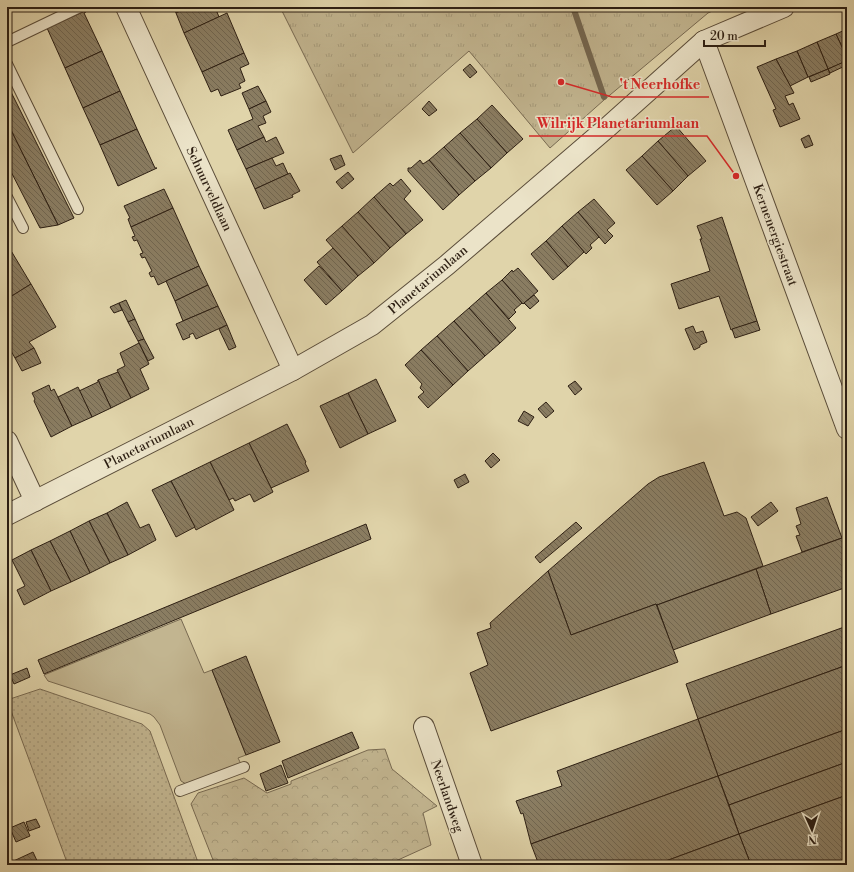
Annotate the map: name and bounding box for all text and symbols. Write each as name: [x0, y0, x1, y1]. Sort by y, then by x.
scale bar: [704, 22, 765, 48]
text: 20 m: [710, 29, 738, 44]
callout: 't Neerhofke: [612, 71, 709, 97]
text: 't Neerhofke: [620, 76, 701, 94]
callout: Wilrijk Planetariumlaan: [529, 110, 707, 136]
text: Wilrijk Planetariumlaan: [536, 115, 700, 133]
street label: Schuurveldlaan: [182, 144, 236, 234]
street label: Kernenergiestraat: [749, 182, 801, 289]
street label: Planetariumlaan: [385, 242, 471, 318]
street label: Planetariumlaan: [101, 413, 197, 473]
street label: Neerlandweg: [427, 757, 467, 835]
north arrow: [792, 810, 832, 850]
text: N: [807, 832, 817, 846]

